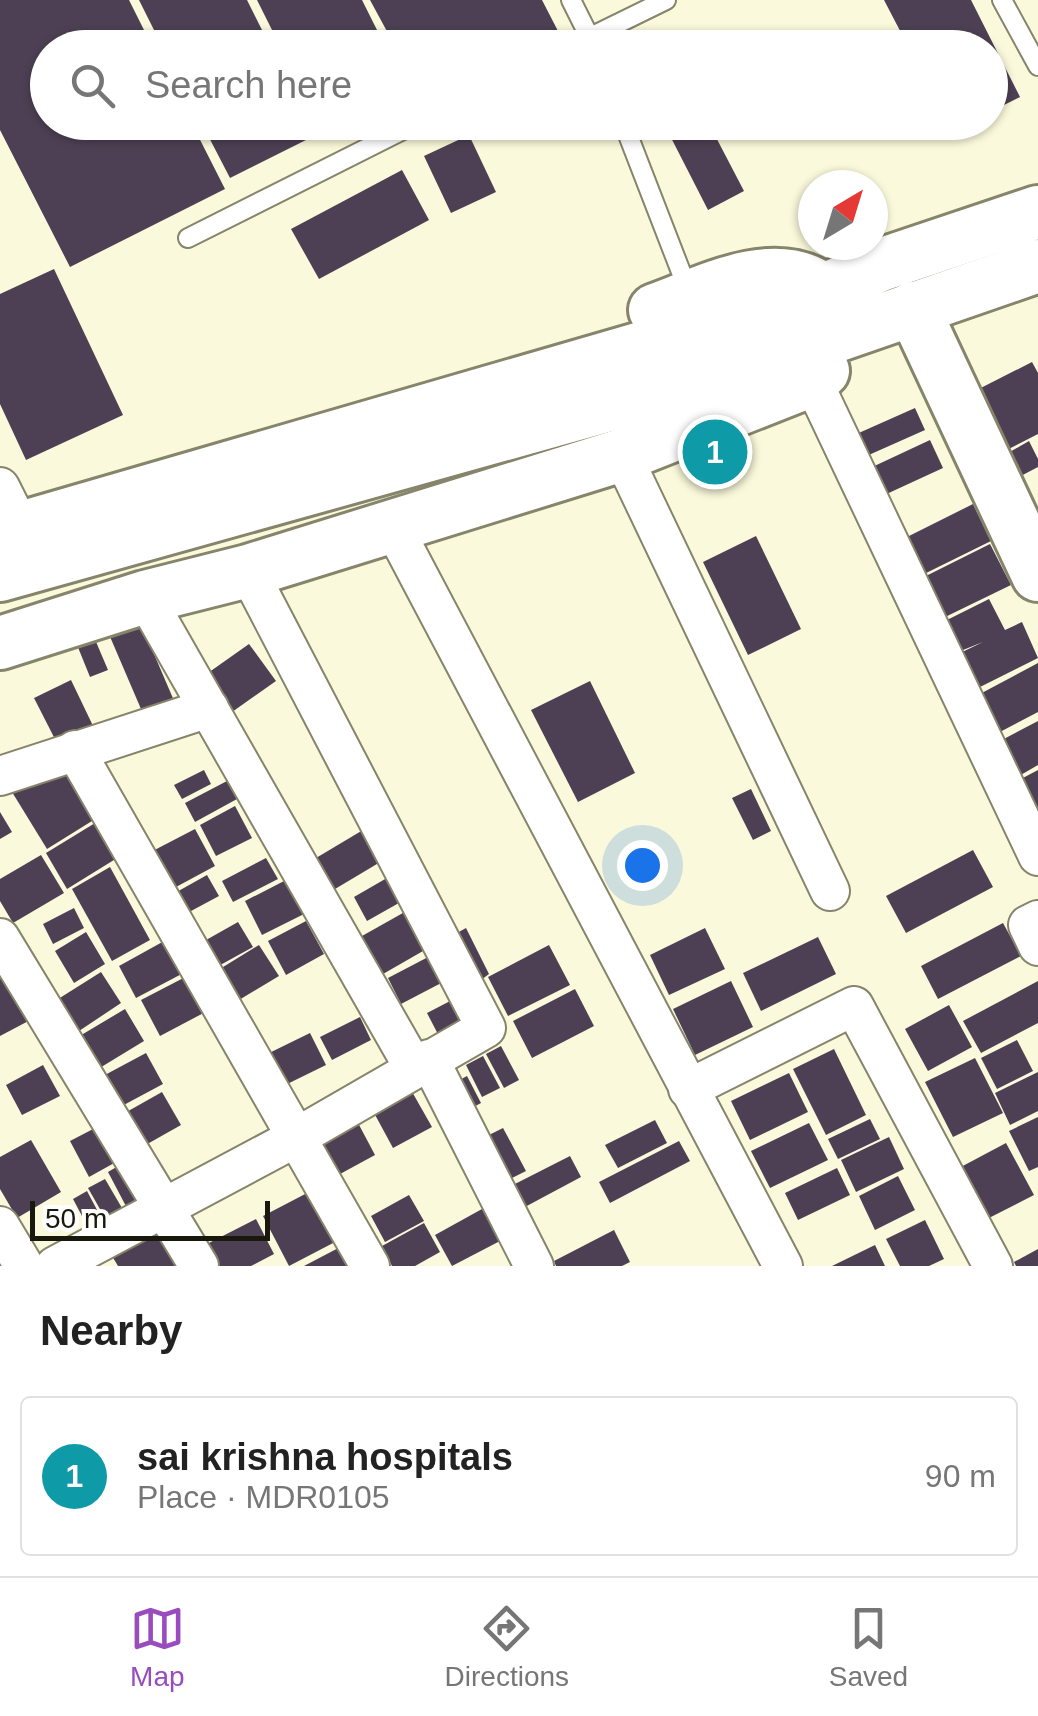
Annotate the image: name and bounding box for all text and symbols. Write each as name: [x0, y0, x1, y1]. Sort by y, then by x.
search box: [30, 30, 1008, 140]
icon: search: [65, 58, 120, 113]
text: Search here: [145, 64, 352, 106]
north arrow: [798, 170, 888, 260]
pin: 1: [682, 414, 748, 490]
your location: [617, 840, 668, 891]
scale bar: [30, 1196, 270, 1240]
text: 50 m: [45, 1203, 107, 1234]
text: Nearby: [40, 1307, 182, 1354]
text: sai krishna hospitals: [137, 1436, 513, 1478]
text: 1: [66, 1458, 83, 1494]
text: 90 m: [925, 1458, 996, 1494]
text: Place · MDR0105: [137, 1479, 390, 1515]
tab: Map: [130, 1601, 185, 1693]
tab: Directions: [445, 1601, 569, 1693]
tab: Saved: [829, 1601, 908, 1693]

